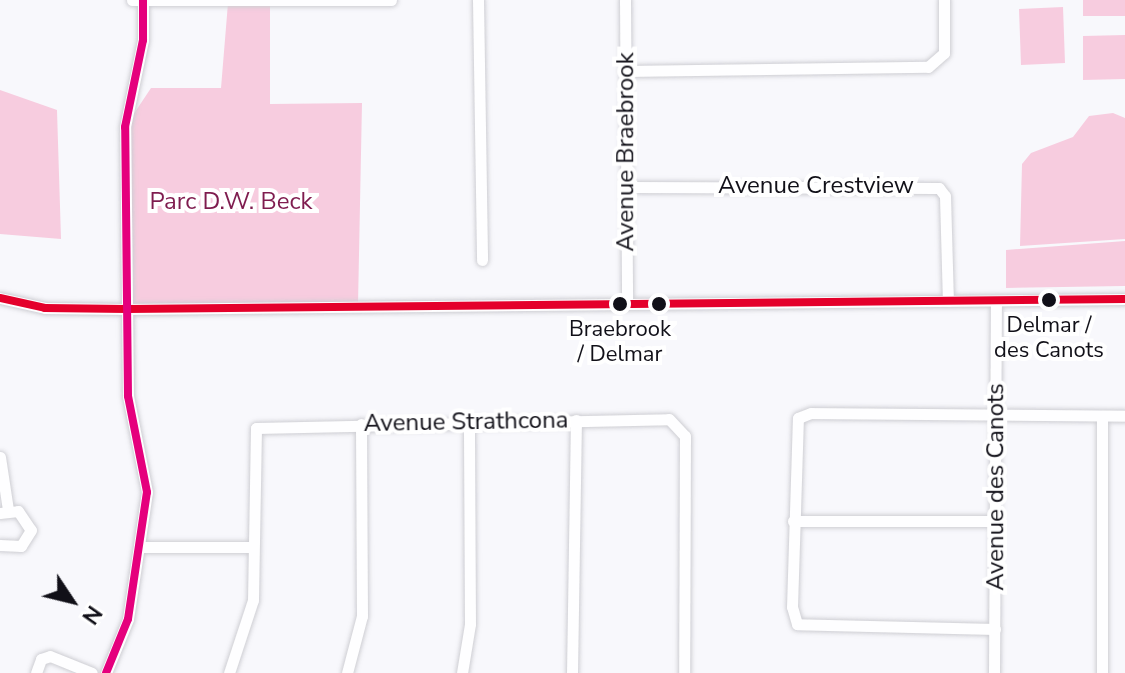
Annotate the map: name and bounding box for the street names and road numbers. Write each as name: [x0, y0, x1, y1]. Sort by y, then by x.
street label: Avenue Braebrook: [612, 52, 640, 252]
street label: Avenue Crestview: [718, 172, 914, 200]
street label: Avenue des Canots: [982, 383, 1010, 591]
street label: Avenue Strathcona: [363, 406, 569, 438]

